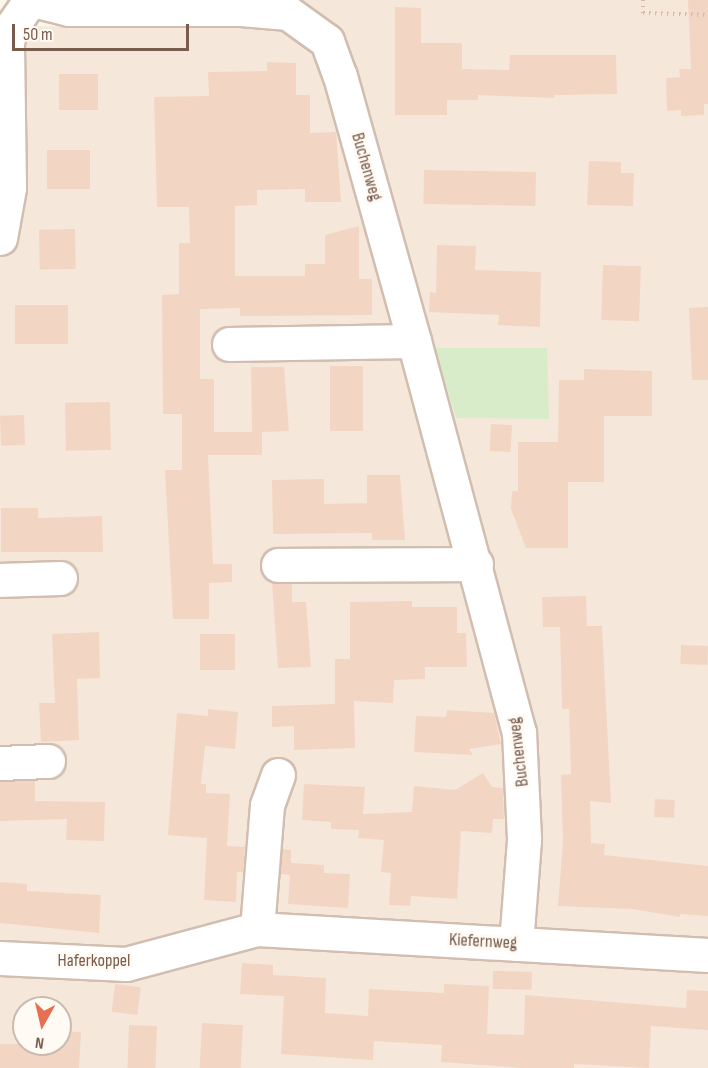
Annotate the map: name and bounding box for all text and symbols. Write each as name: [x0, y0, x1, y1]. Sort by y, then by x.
scale bar: [15, 12, 192, 50]
text: 50 m: [23, 24, 53, 45]
street label: Buchenweg: [346, 130, 386, 204]
street label: Buchenweg: [504, 716, 534, 788]
street label: Kiefernweg: [448, 929, 518, 955]
street label: Haferkoppel: [58, 950, 130, 972]
north arrow: [12, 996, 72, 1056]
text: N: [34, 1032, 45, 1052]

